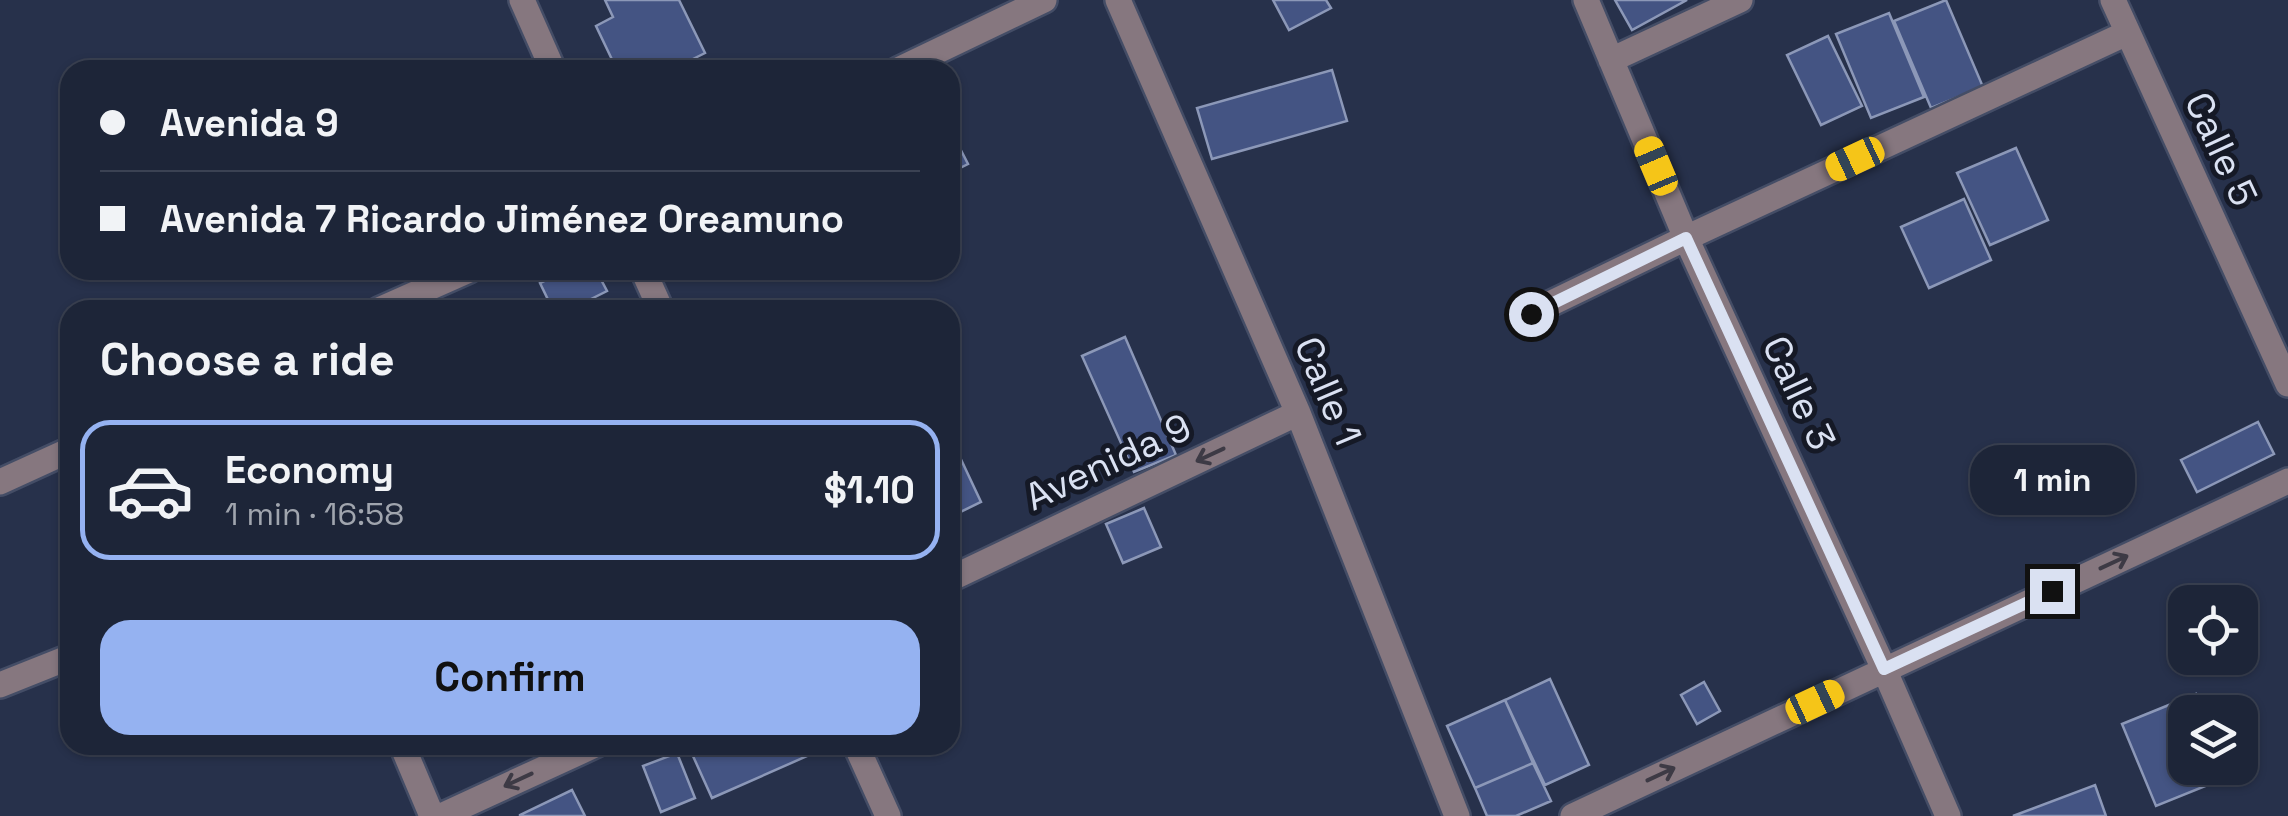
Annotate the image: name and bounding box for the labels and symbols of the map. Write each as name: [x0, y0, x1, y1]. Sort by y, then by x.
street label: Calle 5: [2174, 85, 2268, 213]
car: [1630, 133, 1682, 199]
car: [1821, 133, 1889, 185]
route start: [1509, 292, 1554, 337]
street label: Calle 3: [1752, 328, 1846, 458]
street label: Calle 1: [1284, 330, 1372, 452]
street label: Avenida 9: [1017, 403, 1199, 521]
callout: 1 min: [1970, 446, 2134, 516]
one-way arrow: [1196, 447, 1226, 466]
one-way arrow: [2098, 552, 2129, 570]
route end: [2030, 569, 2075, 614]
car: [1781, 676, 1849, 728]
one-way arrow: [1645, 764, 1675, 783]
one-way arrow: [504, 772, 534, 791]

